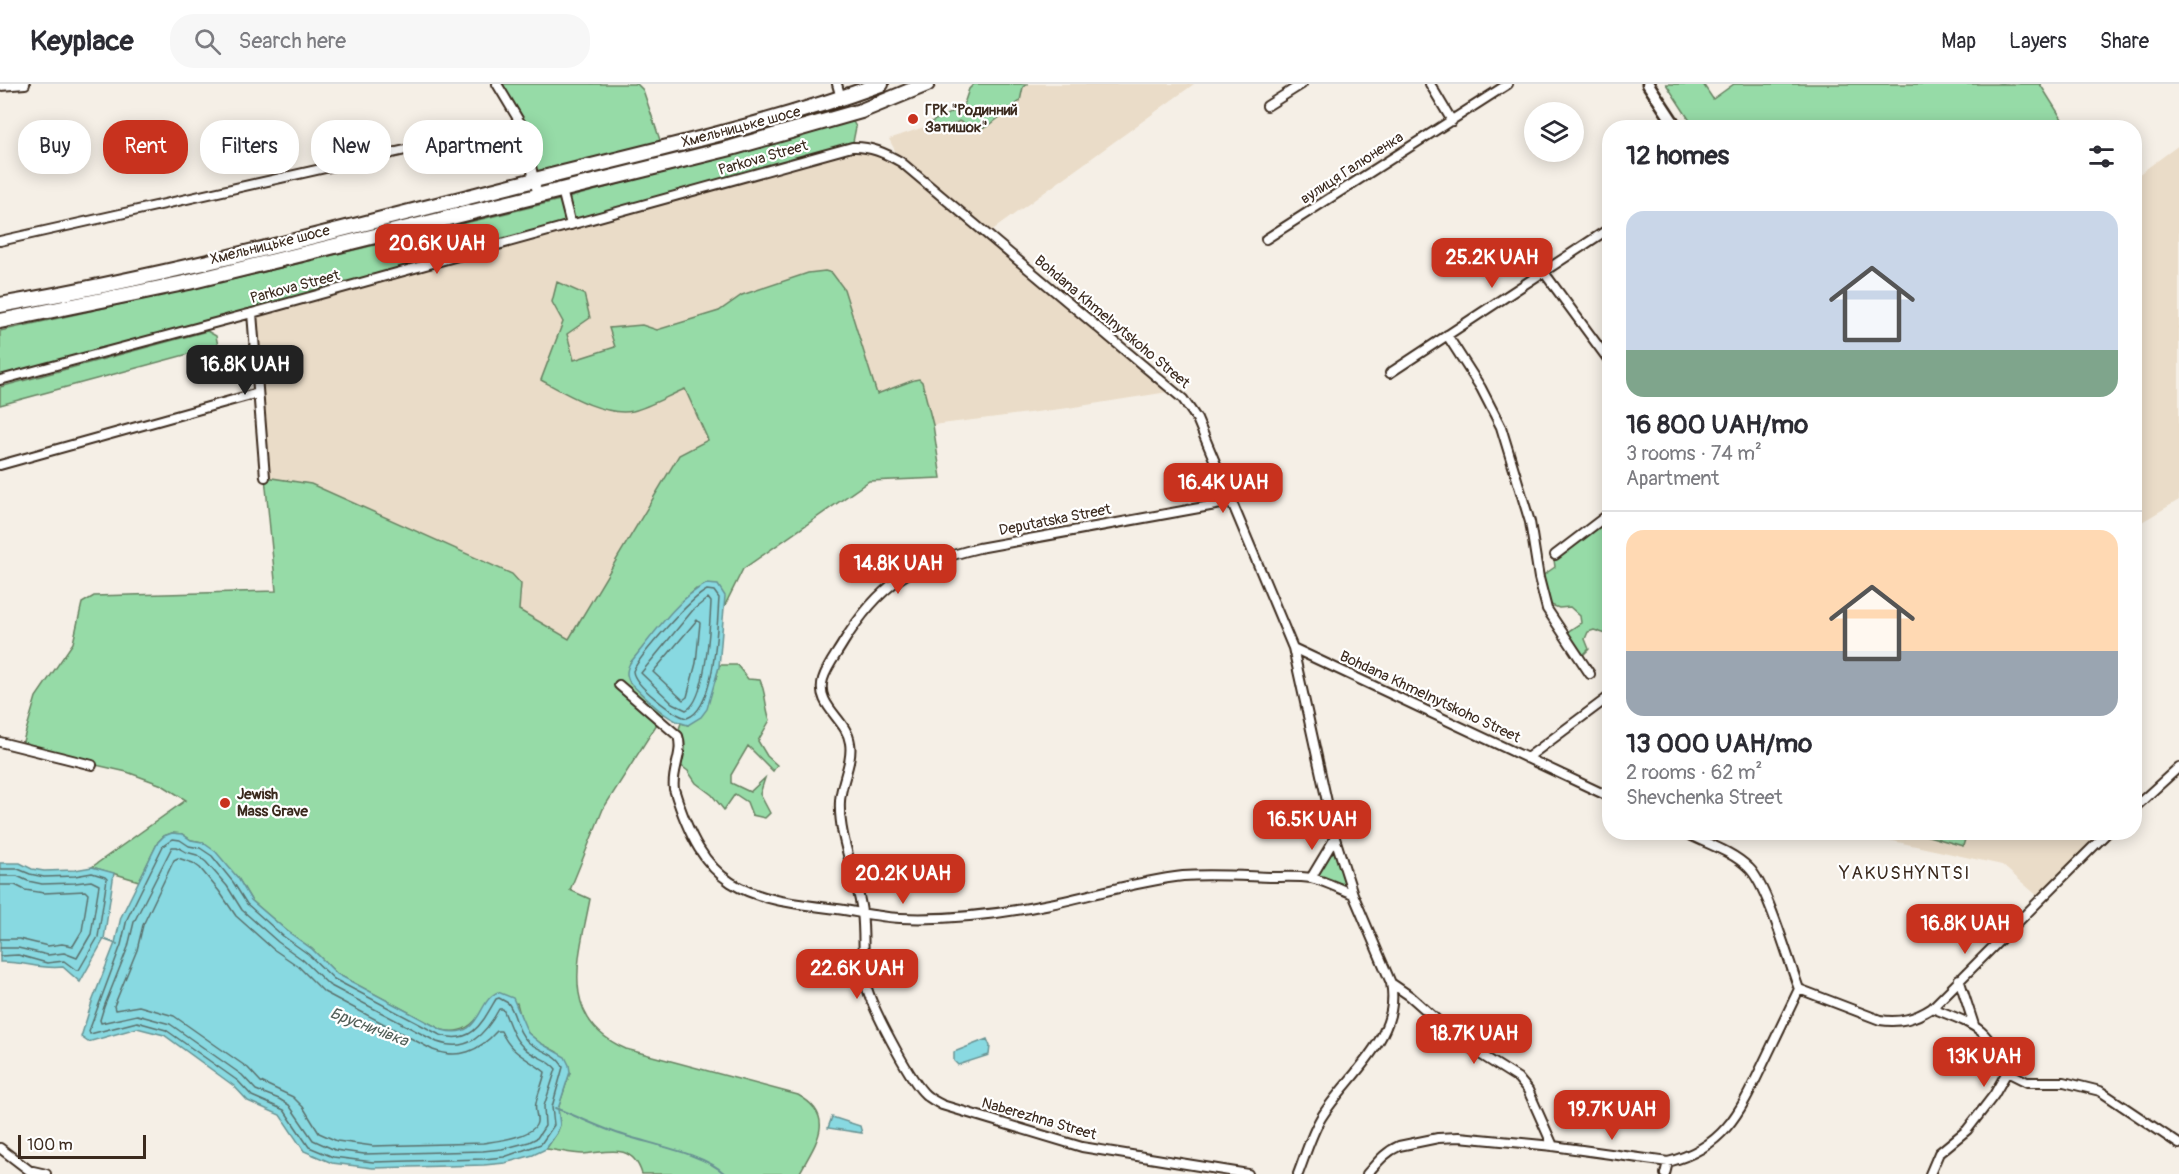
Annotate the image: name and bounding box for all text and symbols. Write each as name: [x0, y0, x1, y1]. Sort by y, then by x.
search box: [170, 14, 590, 68]
text: Keyplace: [30, 24, 134, 59]
icon: search: [191, 25, 224, 58]
text: Search here: [239, 27, 346, 55]
text: Map: [1941, 28, 1976, 55]
text: Layers: [2009, 28, 2067, 55]
text: Share: [2100, 28, 2149, 55]
place label: ГРК "Родинний Затишок": [925, 101, 1018, 137]
street label: Хмельницьке шосе: [679, 102, 803, 152]
map controls: [1524, 102, 1584, 162]
button: layers: [1524, 102, 1584, 162]
marker: ГРК "Родинний Затишок": [906, 112, 920, 126]
chip: Buy: [18, 120, 91, 174]
chip: Rent: [103, 120, 188, 174]
chip: Filters: [200, 120, 299, 174]
chip: New: [311, 120, 391, 174]
chip: Apartment: [403, 120, 543, 174]
street label: вулиця Галюненка: [1297, 128, 1407, 208]
street label: Parkova Street: [716, 136, 811, 180]
text: 12 homes: [1626, 140, 1729, 172]
icon: filters: [2085, 140, 2118, 173]
street label: Хмельницьке шосе: [208, 221, 332, 269]
pin: 20.6K UAH: [368, 224, 506, 275]
text: 20.6K UAH: [389, 231, 485, 256]
pin: 25.2K UAH: [1423, 238, 1561, 289]
text: 25.2K UAH: [1446, 245, 1538, 270]
icon: home: [1818, 250, 1926, 358]
street label: Bohdana Khmelnytskoho Street: [1030, 251, 1194, 393]
street label: Parkova Street: [248, 266, 343, 308]
pin: 16.8K UAH: [176, 345, 314, 396]
text: 16.8K UAH: [200, 352, 290, 377]
text: 16 800 UAH/mo: [1626, 409, 1808, 441]
text: 3 rooms · 74 m²: [1626, 441, 1762, 466]
pin: 16.4K UAH: [1154, 463, 1292, 514]
text: Apartment: [1626, 466, 1719, 491]
text: 16.4K UAH: [1178, 470, 1268, 495]
street label: Deputatska Street: [997, 500, 1114, 540]
pin: 14.8K UAH: [829, 544, 967, 595]
text: 14.8K UAH: [853, 551, 943, 576]
icon: home: [1818, 569, 1926, 677]
street label: Bohdana Khmelnytskoho Street: [1337, 647, 1524, 748]
text: 13 000 UAH/mo: [1626, 728, 1812, 760]
text: 2 rooms · 62 m²: [1626, 760, 1762, 785]
place label: Jewish Mass Grave: [237, 785, 308, 821]
text: Shevchenka Street: [1626, 785, 1782, 810]
marker: Jewish Mass Grave: [218, 796, 232, 810]
pin: 16.5K UAH: [1243, 800, 1381, 851]
text: 16.5K UAH: [1267, 807, 1357, 832]
pin: 20.2K UAH: [834, 854, 972, 905]
text: 20.2K UAH: [855, 861, 951, 886]
district label: YAKUSHYNTSI: [1838, 862, 1971, 885]
pin: 16.8K UAH: [1896, 904, 2034, 955]
text: 16.8K UAH: [1920, 911, 2010, 936]
pin: 22.6K UAH: [788, 949, 926, 1000]
text: 22.6K UAH: [810, 956, 904, 981]
water label: Брусничівка: [327, 1003, 412, 1052]
pin: 18.7K UAH: [1405, 1014, 1543, 1065]
text: 18.7K UAH: [1430, 1021, 1518, 1046]
pin: 13K UAH: [1929, 1037, 2039, 1088]
text: 13K UAH: [1947, 1044, 2021, 1069]
pin: 19.7K UAH: [1543, 1090, 1681, 1141]
street label: Naberezhna Street: [979, 1094, 1100, 1145]
text: 19.7K UAH: [1568, 1097, 1656, 1122]
scale bar: [18, 1132, 146, 1160]
text: 100 m: [27, 1135, 73, 1155]

